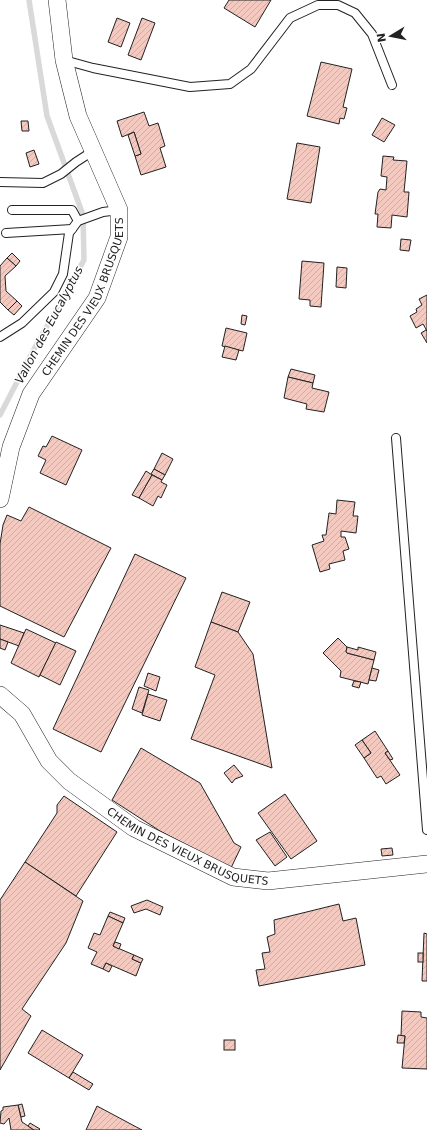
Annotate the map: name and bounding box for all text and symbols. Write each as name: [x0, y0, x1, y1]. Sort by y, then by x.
north arrow: [371, 16, 411, 56]
text: N: [374, 32, 389, 43]
street label: CHEMIN DES VIEUX BRUSQUETS: [39, 217, 126, 379]
water label: Vallon des Eucalyptus: [12, 264, 86, 386]
street label: CHEMIN DES VIEUX BRUSQUETS: [104, 805, 269, 888]

